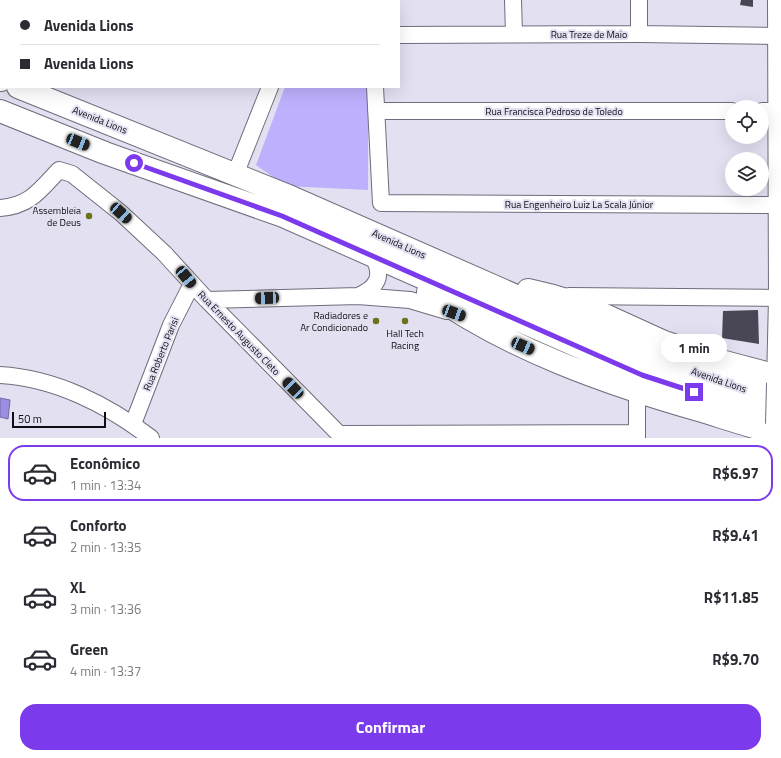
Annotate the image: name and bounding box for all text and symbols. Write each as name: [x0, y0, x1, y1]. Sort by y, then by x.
text: Avenida Lions: [44, 14, 134, 37]
street label: Rua Treze de Maio: [551, 27, 627, 42]
text: Avenida Lions: [44, 52, 134, 75]
map controls: [725, 100, 769, 196]
button: locate: [725, 100, 769, 144]
street label: Avenida Lions: [70, 102, 130, 138]
street label: Rua Francisca Pedroso de Toledo: [485, 104, 623, 119]
car: [65, 132, 91, 152]
button: layers: [725, 152, 769, 196]
route start: [125, 154, 143, 172]
street label: Rua Engenheiro Luiz La Scala Júnior: [505, 197, 654, 212]
car: [108, 201, 134, 225]
place label: Assembleia de Deus: [33, 203, 81, 230]
marker: Assembleia de Deus: [84, 211, 94, 221]
street label: Avenida Lions: [370, 225, 429, 263]
car: [174, 264, 198, 290]
street label: Rua Ernesto Augusto Cleto: [194, 287, 284, 379]
car: [255, 292, 279, 304]
car: [441, 303, 467, 323]
place label: Radiadores e Ar Condicionado: [300, 308, 368, 335]
street label: Rua Roberto Parisi: [139, 315, 183, 393]
marker: Radiadores e Ar Condicionado: [371, 316, 381, 326]
marker: Hall Tech Racing: [400, 316, 410, 326]
place label: Hall Tech Racing: [386, 326, 424, 353]
callout: 1 min: [661, 334, 727, 362]
car: [510, 336, 536, 356]
text: 1 min: [678, 338, 710, 358]
street label: Avenida Lions: [689, 363, 749, 397]
car: [280, 375, 306, 401]
route end: [685, 383, 703, 401]
scale bar: [12, 410, 106, 429]
text: 50 m: [18, 411, 42, 427]
text: Econômico: [70, 452, 140, 475]
icon: car: [22, 455, 58, 491]
text: R$6.97: [712, 462, 759, 485]
text: 1 min · 13:34: [70, 475, 141, 495]
text: Conforto: [70, 514, 127, 537]
icon: car: [22, 517, 58, 553]
text: R$9.41: [712, 524, 759, 547]
text: 2 min · 13:35: [70, 537, 141, 557]
text: XL: [70, 576, 86, 599]
icon: car: [22, 579, 58, 615]
text: R$11.85: [704, 586, 759, 609]
text: 3 min · 13:36: [70, 599, 141, 619]
text: Green: [70, 638, 108, 661]
icon: car: [22, 641, 58, 677]
text: R$9.70: [712, 648, 759, 671]
text: 4 min · 13:37: [70, 661, 141, 681]
button: Confirmar: [20, 704, 761, 750]

